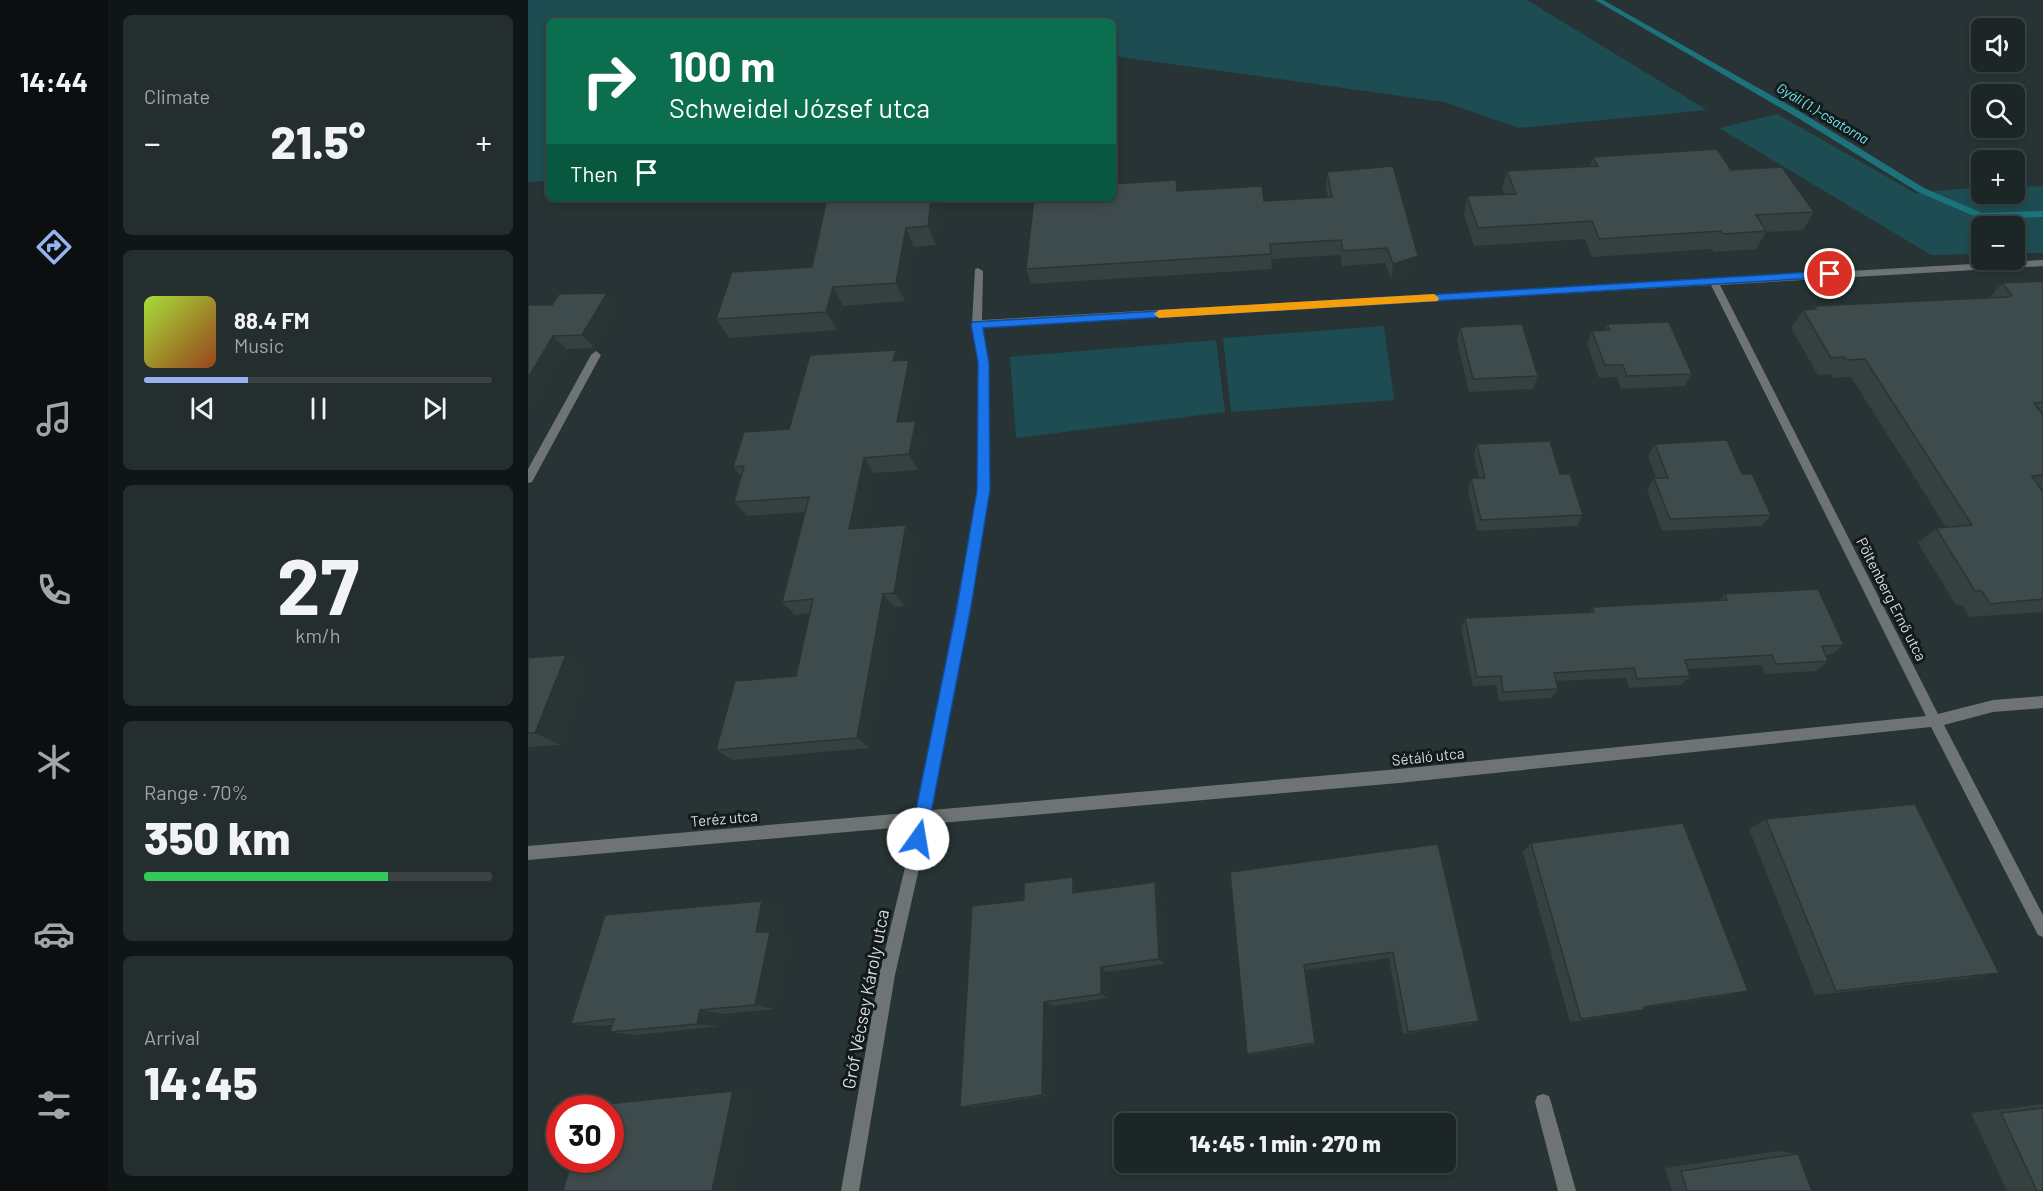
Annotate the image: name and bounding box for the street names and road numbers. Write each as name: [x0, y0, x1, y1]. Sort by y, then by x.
street label: Pöltenberg Ernő utca: [1853, 534, 1931, 664]
street label: Sétáló utca: [1391, 743, 1465, 769]
street label: Teréz utca: [690, 806, 758, 830]
street label: Gróf Vécsey Károly utca: [837, 907, 893, 1091]

